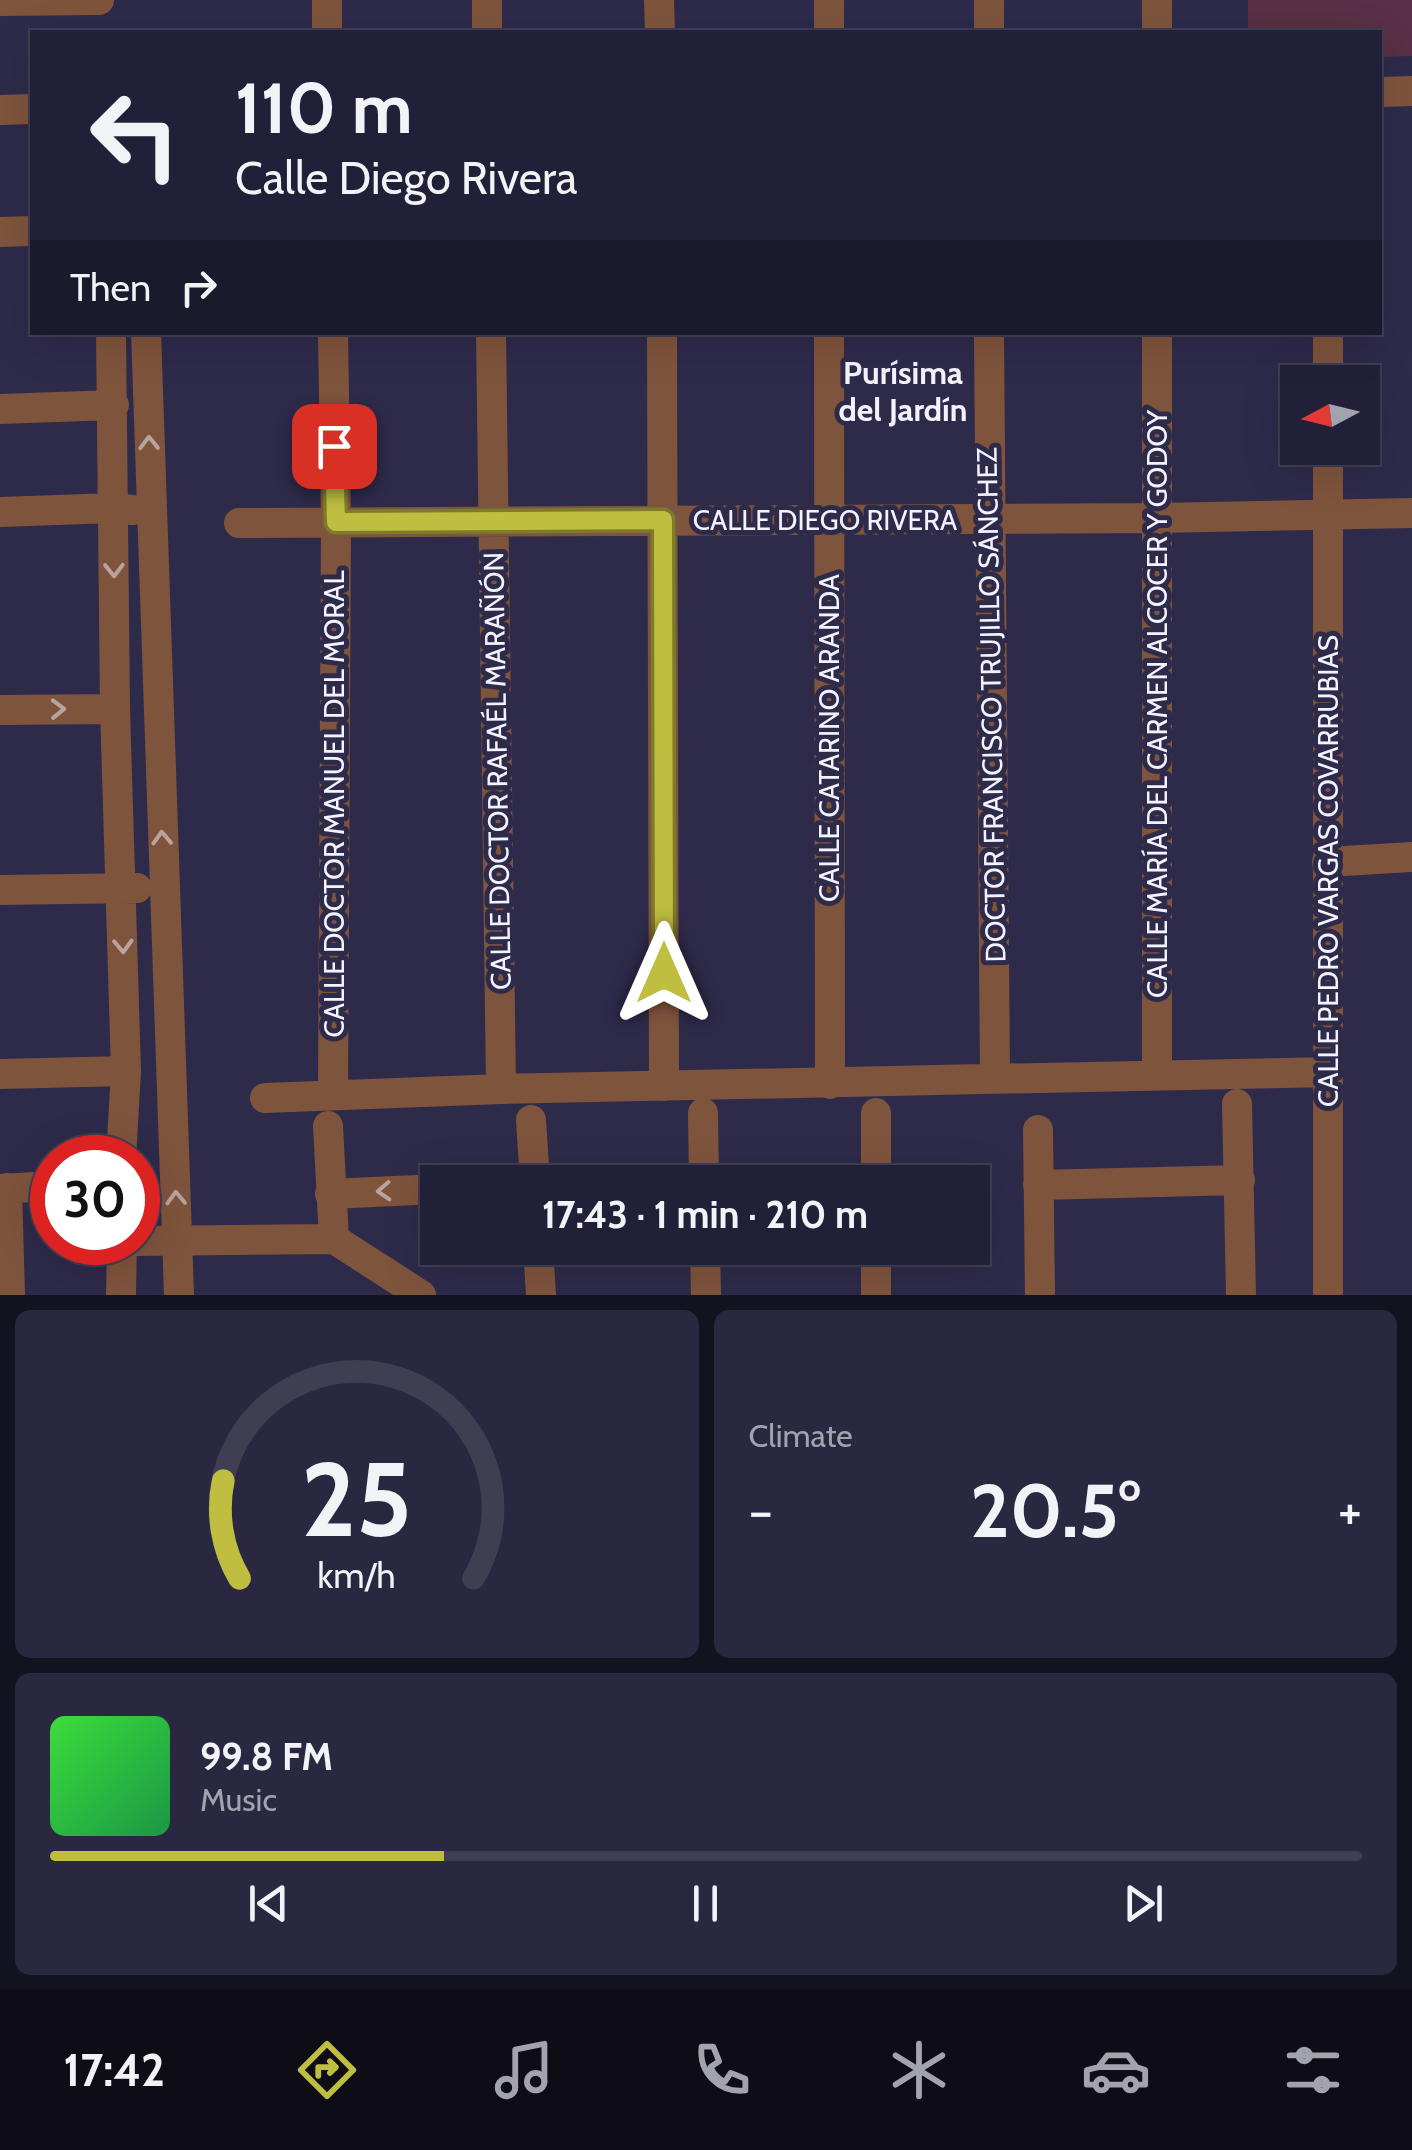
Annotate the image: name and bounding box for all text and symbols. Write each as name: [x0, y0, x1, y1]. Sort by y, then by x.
text: 110 m: [235, 65, 413, 151]
icon: left: [70, 70, 200, 200]
text: Calle Diego Rivera: [235, 151, 577, 205]
icon: right: [171, 260, 226, 315]
text: Then: [70, 264, 151, 311]
district label: Purísima del Jardín: [839, 353, 967, 429]
north arrow: [1280, 365, 1380, 465]
map controls: [1280, 365, 1380, 465]
pin: [292, 404, 377, 489]
street label: CALLE MARÍA DEL CARMEN ALCOCER Y GODOY: [1140, 409, 1174, 998]
icon: arrive: [307, 419, 362, 474]
one-way arrow: [138, 435, 159, 451]
street label: DOCTOR FRANCISCO TRUJILLO SÁNCHEZ: [969, 447, 1012, 963]
street label: CALLE DIEGO RIVERA: [693, 503, 958, 537]
street label: CALLE DOCTOR RAFAÉL MARAÑÓN: [476, 552, 518, 990]
one-way arrow: [103, 562, 125, 578]
street label: CALLE DOCTOR MANUEL DEL MORAL: [317, 571, 351, 1037]
street label: CALLE CATARINO ARANDA: [812, 573, 846, 902]
street label: CALLE PEDRO VARGAS COVARRUBIAS: [1311, 635, 1345, 1107]
one-way arrow: [50, 699, 66, 720]
one-way arrow: [151, 829, 172, 845]
position arrow: [612, 921, 716, 1025]
one-way arrow: [112, 938, 133, 954]
speed limit sign: 30: [30, 1135, 160, 1265]
one-way arrow: [375, 1180, 391, 1201]
one-way arrow: [165, 1189, 186, 1205]
text: 17:43 · 1 min · 210 m: [542, 1191, 868, 1238]
text: Climate: [749, 1416, 853, 1455]
text: 25: [301, 1436, 412, 1562]
text: 20.5°: [970, 1465, 1140, 1556]
text: −: [749, 1477, 773, 1544]
text: +: [1338, 1477, 1362, 1544]
text: km/h: [318, 1554, 396, 1597]
text: 99.8 FM: [200, 1733, 333, 1780]
text: Music: [200, 1780, 277, 1819]
icon: previous: [241, 1876, 296, 1931]
icon: pause: [678, 1876, 733, 1931]
icon: next: [1116, 1876, 1171, 1931]
icon: directions: [292, 2035, 362, 2105]
icon: music: [489, 2035, 559, 2105]
icon: phone: [687, 2035, 757, 2105]
icon: climate: [884, 2035, 954, 2105]
icon: car: [1081, 2035, 1151, 2105]
icon: filters: [1278, 2035, 1348, 2105]
text: 17:42: [64, 2043, 165, 2097]

